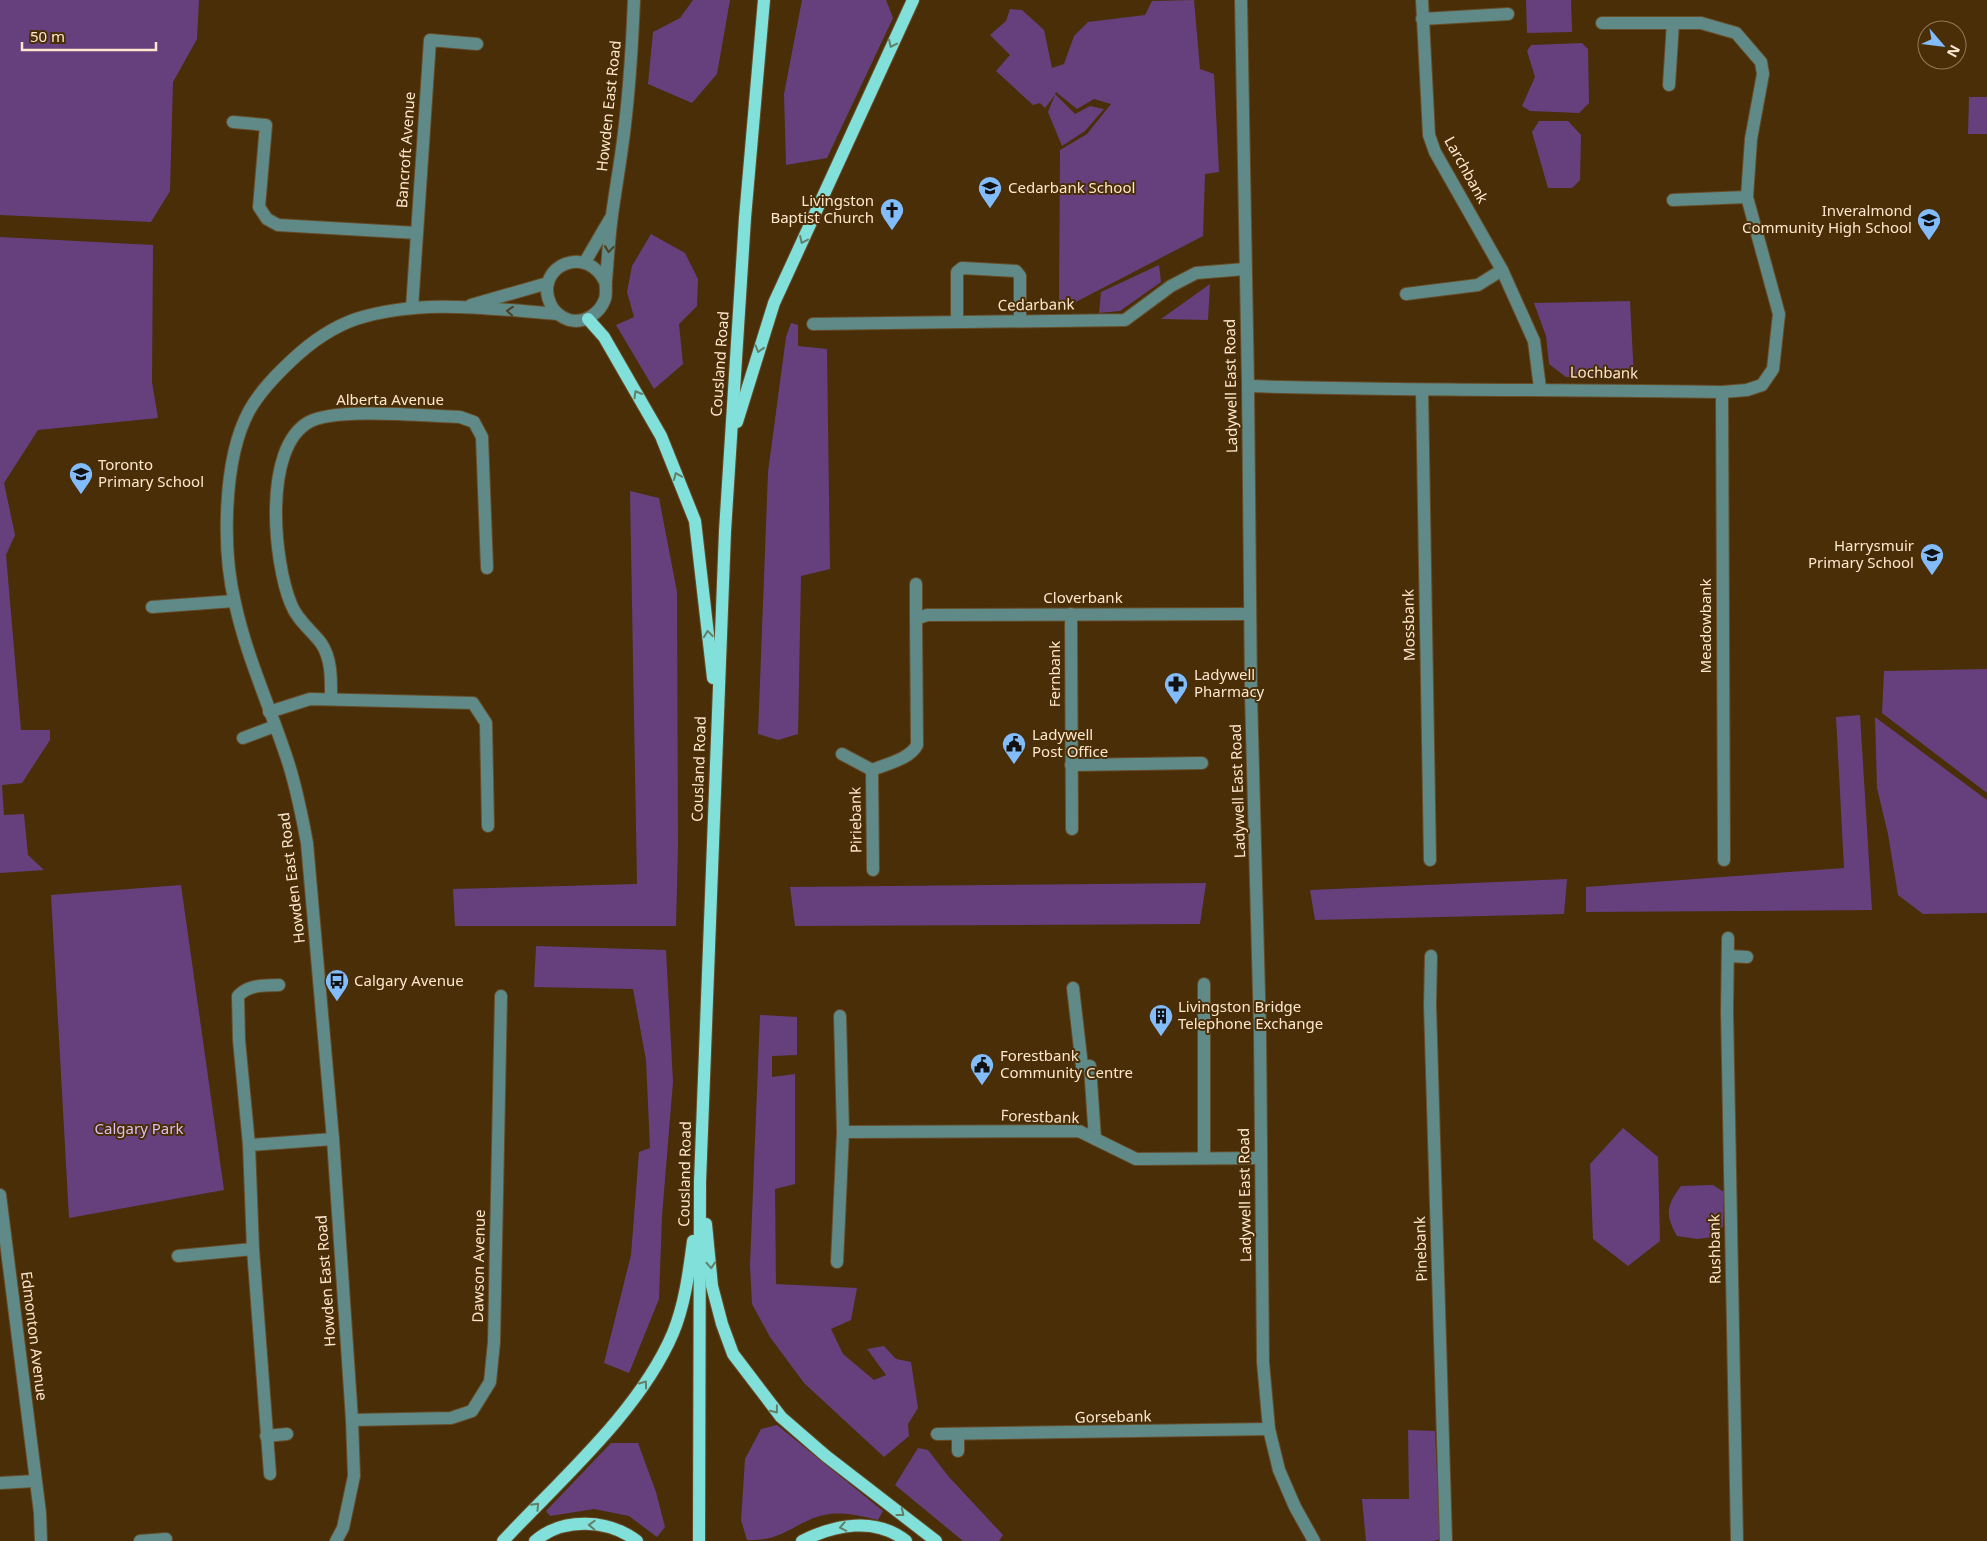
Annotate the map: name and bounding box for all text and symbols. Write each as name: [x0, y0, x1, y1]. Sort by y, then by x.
scale bar: [22, 20, 156, 52]
north arrow: [1917, 20, 1967, 70]
text: 50 m: [30, 26, 65, 46]
street label: Howden East Road: [591, 39, 625, 173]
one-way arrow: [888, 39, 899, 48]
text: N: [1943, 42, 1965, 61]
street label: Bancroft Avenue: [391, 91, 419, 209]
street label: Larchbank: [1440, 132, 1493, 207]
school or university icon: Cedarbank School: [977, 175, 1003, 209]
place label: Cedarbank School: [1008, 177, 1135, 197]
place label: Livingston Baptist Church: [770, 190, 874, 227]
church icon: Livingston Baptist Church: [879, 197, 905, 231]
place label: Inveralmond Community High School: [1742, 200, 1912, 237]
school or university icon: Inveralmond Community High School: [1916, 207, 1942, 241]
one-way arrow: [798, 235, 809, 244]
one-way arrow: [604, 245, 615, 253]
street label: Cedarbank: [997, 293, 1075, 315]
one-way arrow: [505, 305, 513, 316]
street label: Cousland Road: [705, 310, 733, 417]
street label: Ladywell East Road: [1219, 319, 1241, 453]
one-way arrow: [755, 345, 765, 353]
street label: Lochbank: [1570, 361, 1638, 383]
street label: Alberta Avenue: [336, 389, 444, 409]
one-way arrow: [633, 390, 643, 399]
place label: Toronto Primary School: [98, 454, 204, 491]
school or university icon: Toronto Primary School: [68, 461, 94, 495]
one-way arrow: [672, 472, 683, 481]
place label: Harrysmuir Primary School: [1808, 535, 1914, 572]
school or university icon: Harrysmuir Primary School: [1919, 542, 1945, 576]
street label: Meadowbank: [1695, 578, 1715, 674]
street label: Cloverbank: [1043, 587, 1123, 607]
street label: Mossbank: [1397, 589, 1419, 661]
one-way arrow: [703, 630, 714, 638]
street label: Fernbank: [1044, 641, 1064, 707]
place label: Ladywell Pharmacy: [1194, 664, 1265, 701]
pharmacy icon: Ladywell Pharmacy: [1163, 671, 1189, 705]
street label: Cousland Road: [686, 716, 710, 822]
place label: Ladywell Post Office: [1032, 724, 1108, 761]
street label: Ladywell East Road: [1225, 724, 1249, 859]
public building icon: Ladywell Post Office: [1001, 731, 1027, 765]
street label: Piriebank: [844, 787, 866, 853]
street label: Howden East Road: [273, 811, 309, 945]
bus stop icon: Calgary Avenue: [324, 968, 350, 1002]
place label: Calgary Avenue: [354, 970, 464, 990]
place label: Livingston Bridge Telephone Exchange: [1178, 996, 1323, 1033]
building icon: Livingston Bridge Telephone Exchange: [1148, 1003, 1174, 1037]
place label: Forestbank Community Centre: [1000, 1045, 1133, 1082]
public building icon: Forestbank Community Centre: [969, 1052, 995, 1086]
street label: Forestbank: [1000, 1105, 1080, 1127]
park label: Calgary Park: [95, 1118, 183, 1138]
street label: Cousland Road: [673, 1121, 695, 1227]
street label: Ladywell East Road: [1233, 1128, 1255, 1262]
street label: Dawson Avenue: [467, 1209, 489, 1323]
street label: Rushbank: [1703, 1214, 1725, 1284]
street label: Howden East Road: [310, 1215, 340, 1348]
street label: Pinebank: [1409, 1216, 1431, 1282]
one-way arrow: [705, 1261, 716, 1269]
street label: Edmonton Avenue: [17, 1270, 53, 1402]
one-way arrow: [638, 1380, 647, 1390]
one-way arrow: [770, 1404, 778, 1413]
street label: Gorsebank: [1074, 1405, 1152, 1427]
one-way arrow: [530, 1502, 539, 1511]
one-way arrow: [895, 1508, 904, 1517]
one-way arrow: [588, 1519, 596, 1530]
one-way arrow: [839, 1521, 848, 1532]

